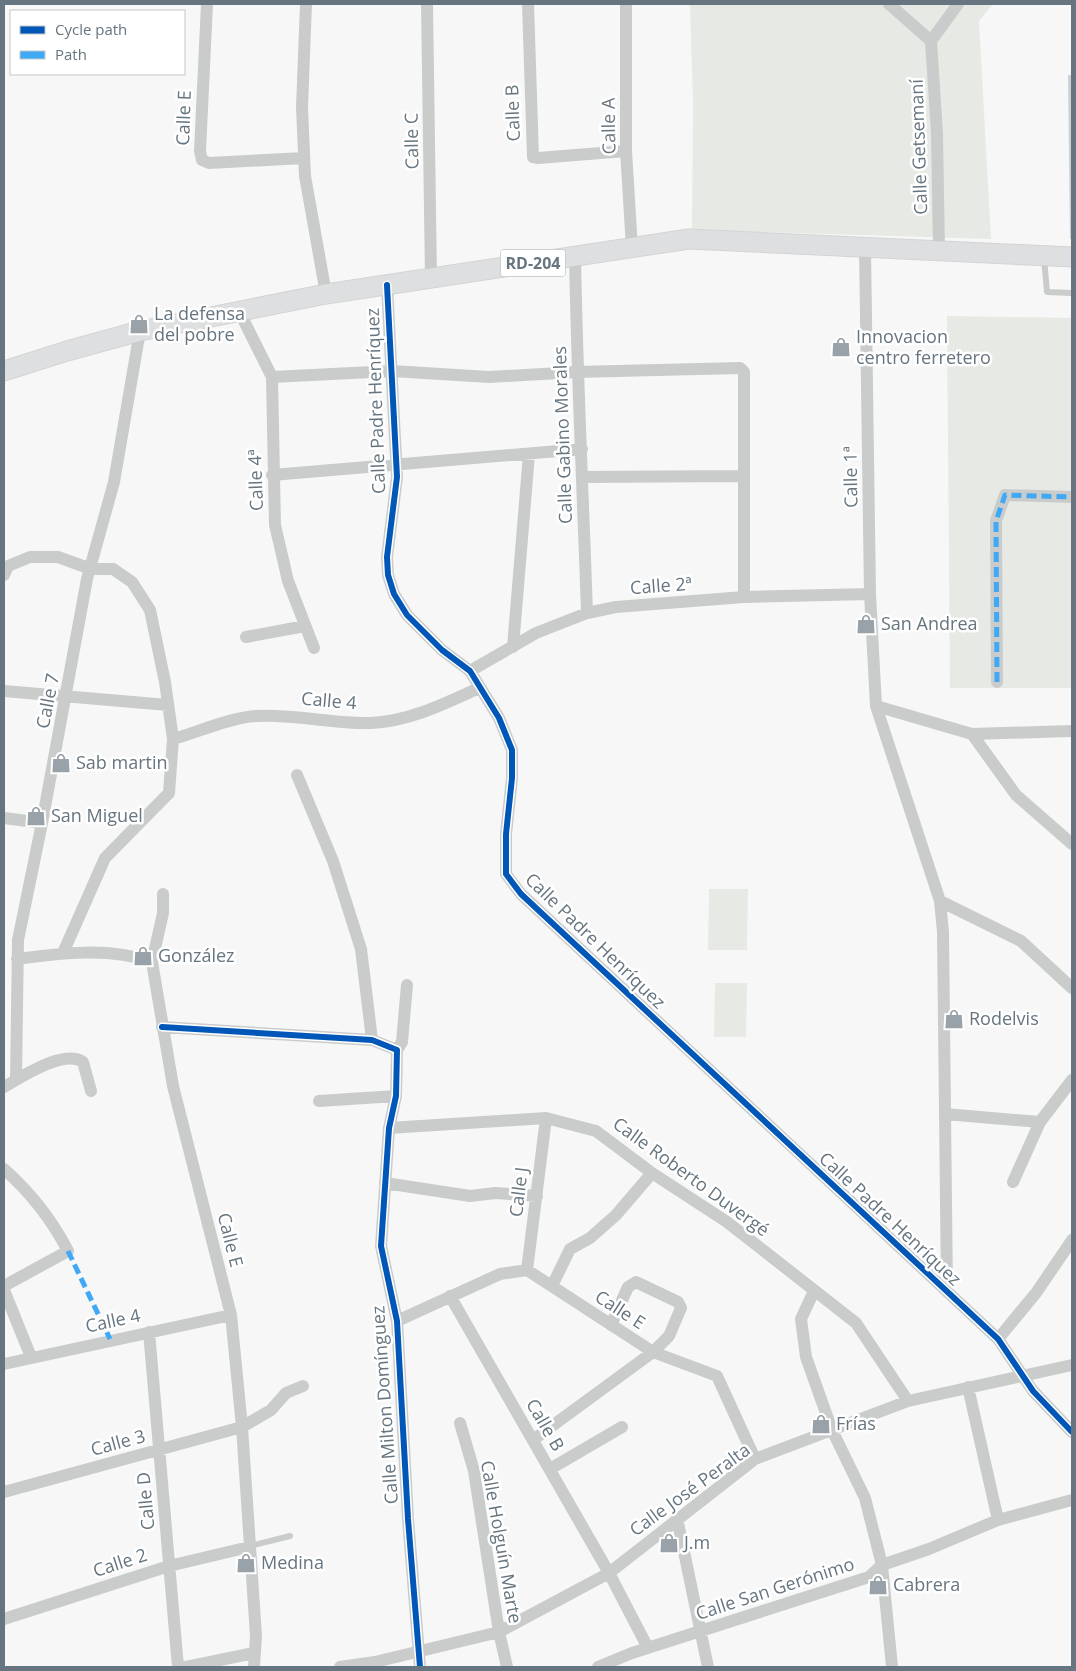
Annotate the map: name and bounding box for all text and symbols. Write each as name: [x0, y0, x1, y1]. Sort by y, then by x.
legend: [10, 10, 185, 75]
text: Cycle path: [55, 19, 127, 39]
text: Path: [55, 44, 87, 64]
street label: Calle Getsemaní: [904, 78, 932, 215]
street label: Calle B: [499, 84, 525, 142]
street label: Calle E: [170, 90, 196, 146]
street label: Calle A: [595, 97, 620, 155]
street label: Calle C: [399, 113, 423, 170]
road number: RD-204: [500, 250, 566, 276]
place label: La defensa del pobre: [154, 301, 245, 346]
street label: Calle Padre Henríquez: [360, 308, 390, 494]
shop icon: La defensa del pobre: [128, 313, 150, 335]
place label: Innovacion centro ferretero: [856, 324, 991, 369]
shop icon: Innovacion centro ferretero: [830, 336, 852, 358]
street label: Calle Gabino Morales: [547, 346, 577, 524]
street label: Calle 1ª: [837, 446, 863, 508]
street label: Calle 4ª: [242, 449, 268, 511]
street label: Calle 2ª: [629, 571, 693, 599]
place label: San Andrea: [881, 611, 978, 635]
shop icon: San Andrea: [855, 613, 877, 635]
street label: Calle 7: [30, 671, 64, 730]
street label: Calle 4: [300, 686, 358, 714]
place label: Sab martin: [76, 750, 168, 774]
shop icon: Sab martin: [50, 752, 72, 774]
place label: San Miguel: [51, 803, 143, 827]
shop icon: San Miguel: [25, 805, 47, 827]
street label: Calle Padre Henríquez: [520, 867, 671, 1014]
place label: González: [158, 943, 234, 967]
shop icon: González: [132, 945, 154, 967]
place label: Rodelvis: [969, 1006, 1039, 1030]
shop icon: Rodelvis: [943, 1008, 965, 1030]
street label: Calle Roberto Duvergé: [608, 1111, 775, 1241]
street label: Calle Padre Henríquez: [814, 1146, 967, 1291]
street label: Calle J: [503, 1166, 533, 1218]
street label: Calle E: [213, 1210, 249, 1269]
street label: Calle E: [591, 1284, 650, 1334]
street label: Calle 4: [83, 1303, 142, 1338]
street label: Calle Milton Domínguez: [365, 1305, 403, 1505]
street label: Calle B: [521, 1394, 570, 1455]
place label: Frías: [836, 1411, 876, 1435]
shop icon: Frías: [810, 1413, 832, 1435]
street label: Calle 3: [88, 1423, 148, 1461]
street label: Calle José Peralta: [624, 1437, 755, 1541]
street label: Calle Holguín Marte: [476, 1458, 528, 1625]
street label: Calle D: [131, 1471, 159, 1531]
place label: J.m: [682, 1530, 710, 1554]
shop icon: J.m: [658, 1532, 680, 1554]
street label: Calle 2: [90, 1542, 150, 1582]
place label: Medina: [261, 1550, 324, 1574]
street label: Calle San Gerónimo: [692, 1551, 857, 1625]
shop icon: Medina: [235, 1552, 257, 1574]
place label: Cabrera: [893, 1572, 960, 1596]
shop icon: Cabrera: [867, 1574, 889, 1596]

